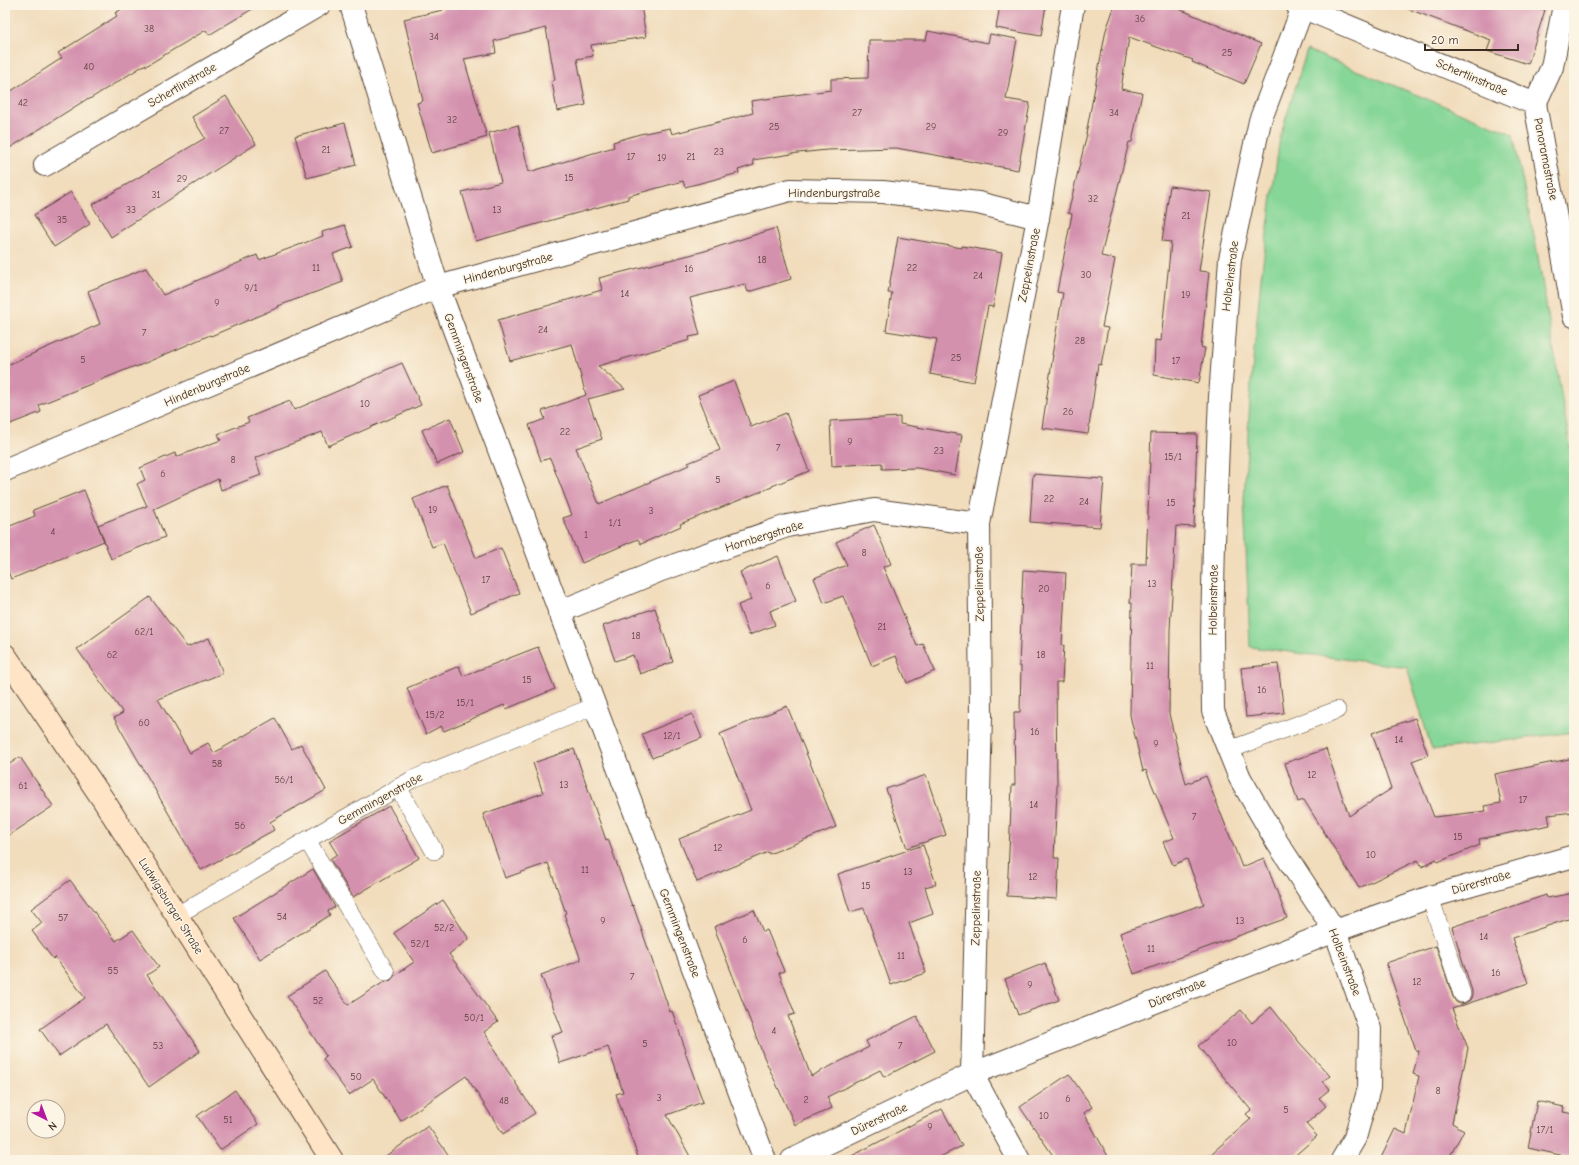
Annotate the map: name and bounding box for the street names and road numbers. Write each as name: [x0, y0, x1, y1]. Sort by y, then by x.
street label: Schertlinstraße: [1434, 56, 1510, 98]
street label: Schertlinstraße: [145, 60, 219, 110]
street label: Panoramastraße: [1531, 117, 1561, 201]
street label: Hindenburgstraße: [788, 186, 880, 200]
street label: Zeppelinstraße: [1015, 227, 1043, 303]
street label: Holbeinstraße: [1219, 240, 1241, 312]
street label: Hindenburgstraße: [462, 249, 554, 287]
street label: Gemmingenstraße: [441, 311, 487, 405]
street label: Hindenburgstraße: [162, 361, 252, 409]
street label: Hornbergstraße: [723, 517, 805, 555]
street label: Zeppelinstraße: [971, 546, 987, 622]
street label: Holbeinstraße: [1205, 564, 1221, 636]
street label: Gemmingenstraße: [335, 770, 425, 828]
street label: Ludwigsburger Straße: [136, 855, 206, 957]
street label: Dürerstraße: [1450, 867, 1512, 897]
street label: Zeppelinstraße: [968, 870, 984, 946]
street label: Gemmingenstraße: [657, 886, 703, 980]
street label: Holbeinstraße: [1326, 926, 1364, 998]
street label: Dürerstraße: [1146, 975, 1208, 1011]
street label: Dürerstraße: [849, 1100, 909, 1138]

